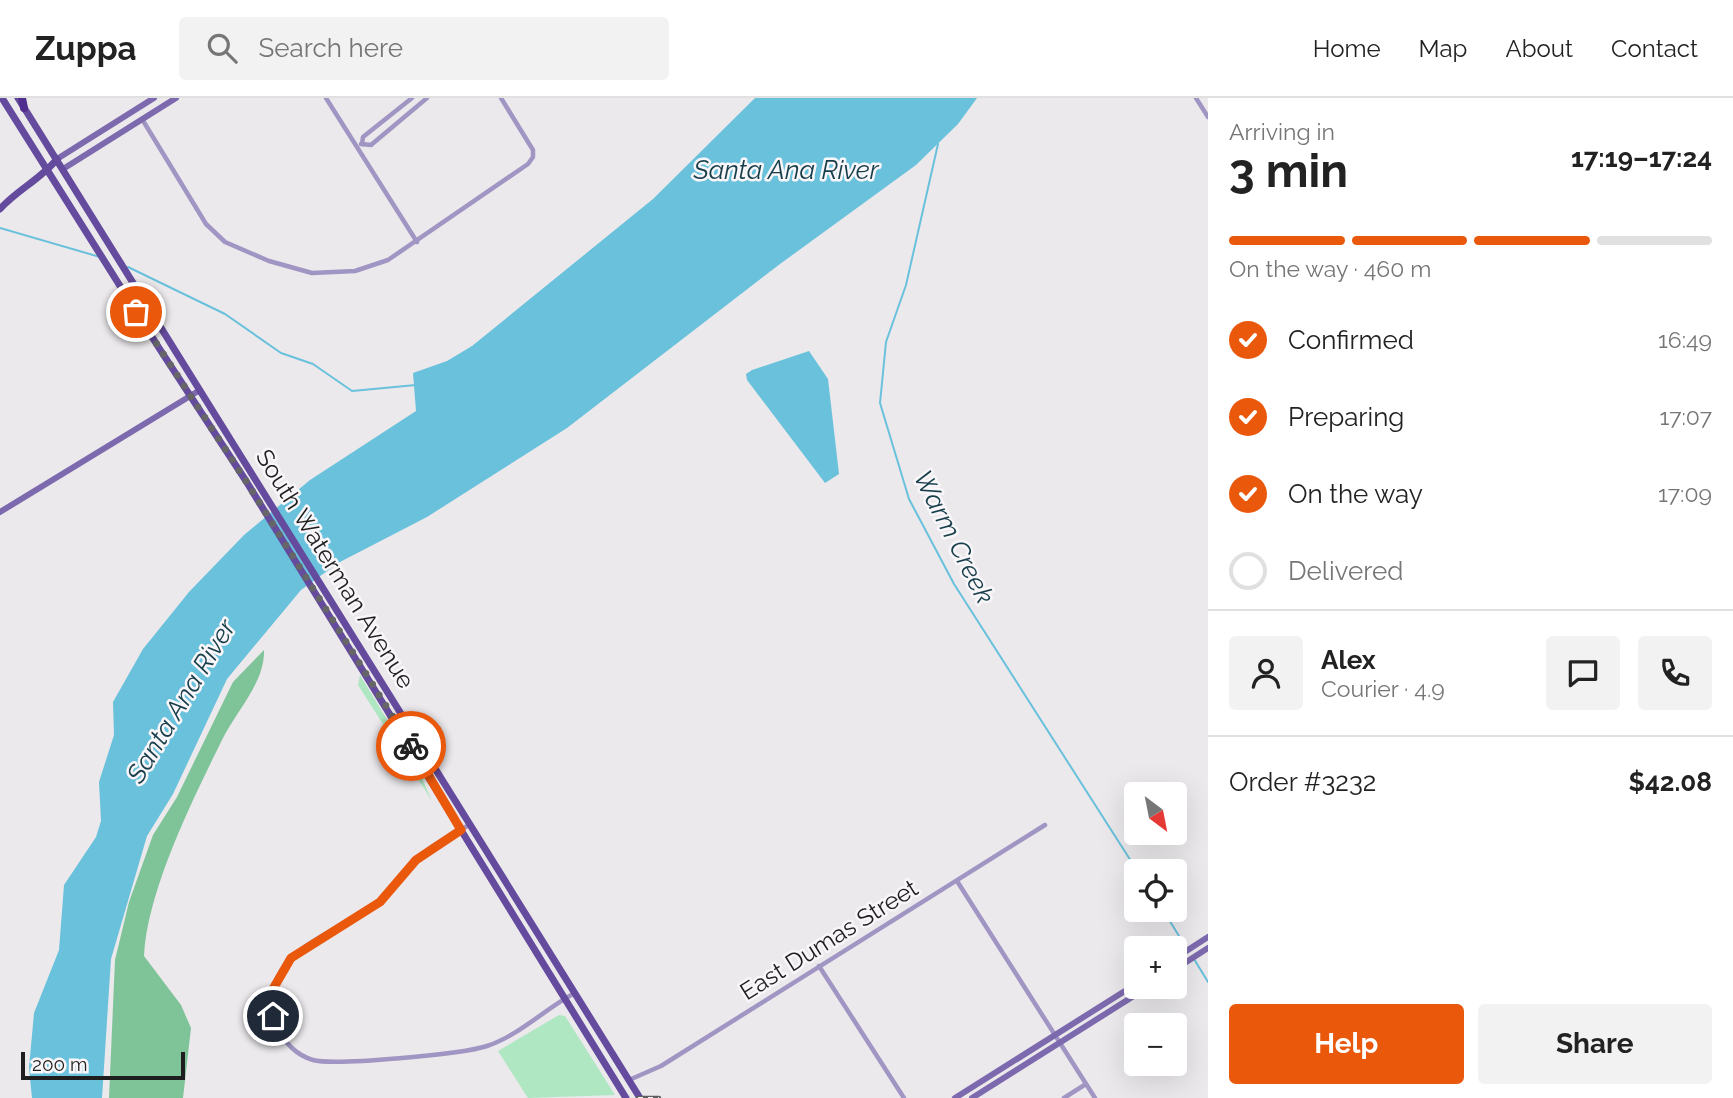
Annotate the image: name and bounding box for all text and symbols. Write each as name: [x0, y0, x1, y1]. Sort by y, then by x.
search box: [179, 17, 669, 80]
text: Zuppa: [35, 29, 137, 68]
icon: search: [203, 29, 241, 67]
text: Search here: [259, 33, 403, 63]
text: Home: [1313, 34, 1381, 63]
text: Map: [1419, 34, 1467, 63]
text: About: [1505, 34, 1573, 63]
text: Contact: [1611, 34, 1698, 63]
text: Arriving in: [1229, 118, 1335, 145]
text: 17:19–17:24: [1571, 143, 1712, 173]
text: 3 min: [1229, 144, 1348, 198]
water label: Santa Ana River: [692, 155, 880, 185]
text: On the way · 460 m: [1229, 255, 1431, 282]
pin: [106, 282, 166, 342]
icon: bag: [117, 293, 155, 331]
icon: check: [1229, 321, 1267, 359]
text: Confirmed: [1288, 325, 1414, 355]
text: 16:49: [1658, 326, 1712, 353]
icon: check: [1229, 398, 1267, 436]
text: Preparing: [1288, 402, 1404, 432]
text: 17:07: [1659, 403, 1712, 430]
street label: South Waterman Avenue: [250, 444, 421, 694]
water label: Warm Creek: [908, 465, 1000, 609]
icon: check: [1229, 475, 1267, 513]
text: On the way: [1288, 479, 1423, 509]
text: 17:09: [1658, 480, 1712, 507]
text: Delivered: [1288, 556, 1403, 586]
water label: Santa Ana River: [120, 613, 242, 789]
button: person: [1229, 636, 1303, 710]
button: chat: [1546, 636, 1620, 710]
button: phone: [1638, 636, 1712, 710]
text: Alex: [1321, 645, 1376, 675]
text: Courier · 4.9: [1321, 675, 1445, 702]
courier: [376, 711, 446, 781]
icon: bike: [392, 727, 430, 765]
text: Order #3232: [1229, 767, 1376, 797]
text: $42.08: [1628, 767, 1712, 797]
north arrow: [1124, 782, 1186, 845]
map controls: [1124, 782, 1187, 1076]
button: locate: [1124, 859, 1187, 922]
street label: East Dumas Street: [734, 873, 923, 1006]
button: +: [1124, 936, 1187, 999]
pin: [243, 986, 303, 1046]
icon: home: [254, 997, 292, 1035]
button: Help: [1229, 1004, 1464, 1084]
button: Share: [1478, 1004, 1712, 1084]
button: −: [1124, 1013, 1187, 1076]
scale bar: [21, 1049, 186, 1081]
text: 200 m: [32, 1053, 87, 1075]

